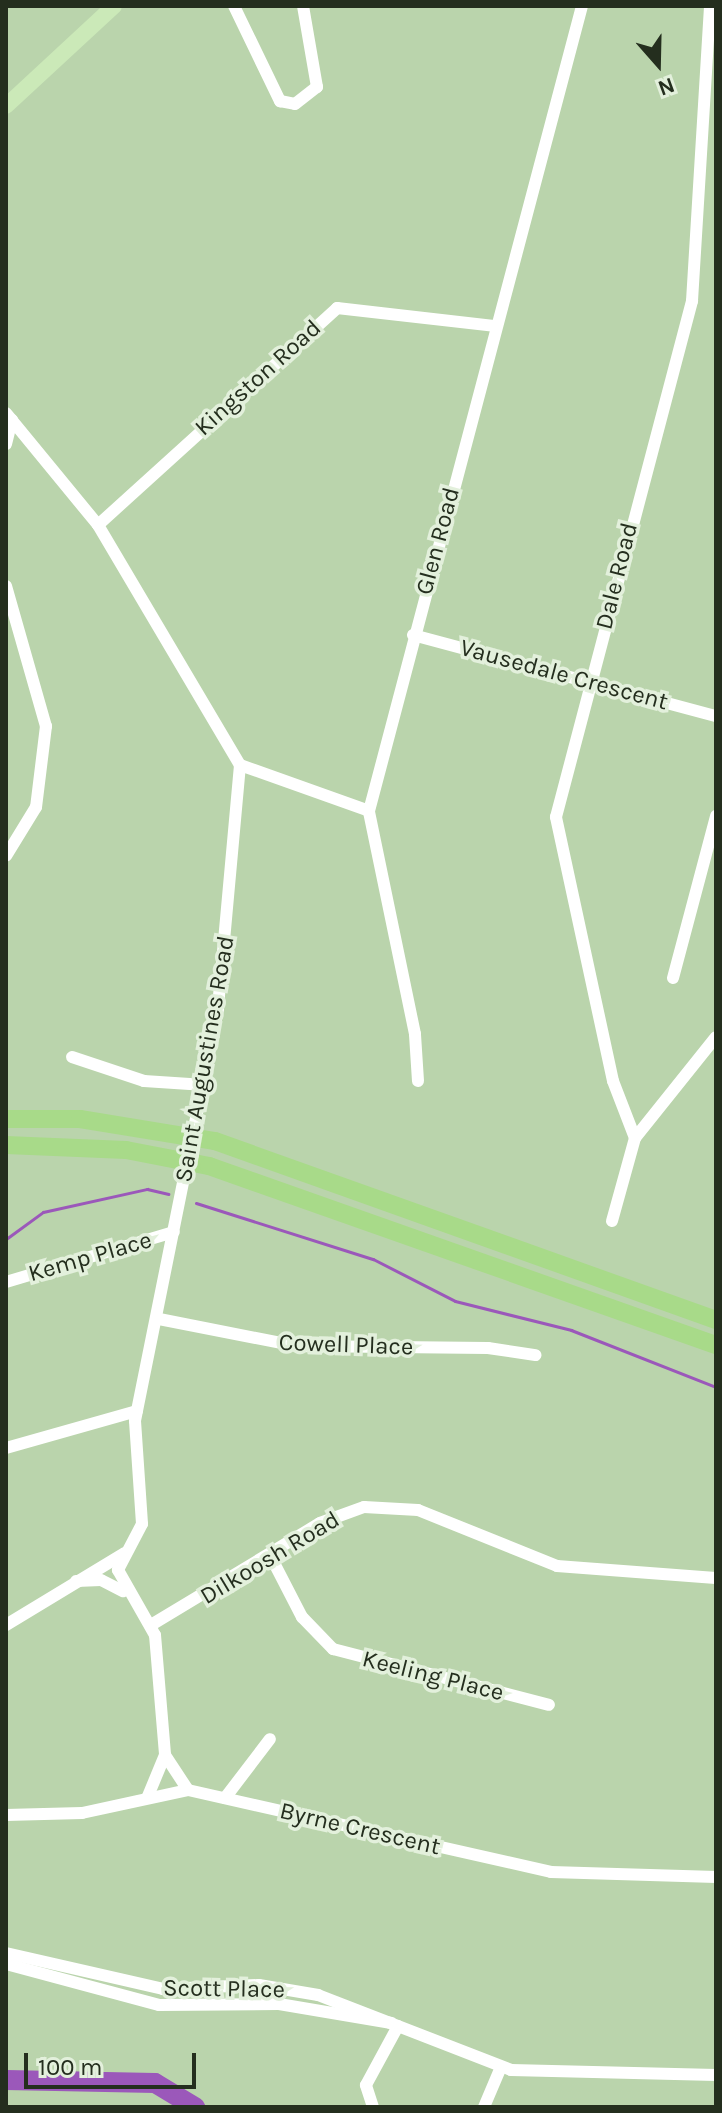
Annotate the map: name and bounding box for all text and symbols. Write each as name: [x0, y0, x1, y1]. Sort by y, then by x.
north arrow: [618, 24, 698, 104]
text: N: [654, 72, 678, 101]
street label: Kingston Road: [189, 314, 327, 442]
street label: Glen Road: [410, 484, 466, 598]
street label: Dale Road: [590, 520, 644, 632]
street label: Vausedale Crescent: [457, 633, 671, 717]
street label: Saint Augustines Road: [169, 934, 241, 1184]
street label: Kemp Place: [25, 1226, 155, 1288]
street label: Cowell Place: [278, 1328, 414, 1362]
street label: Dilkoosh Road: [195, 1505, 345, 1611]
street label: Keeling Place: [359, 1645, 507, 1707]
street label: Byrne Crescent: [277, 1797, 443, 1861]
street label: Scott Place: [163, 1974, 285, 2004]
scale bar: [28, 2037, 200, 2087]
text: 100 m: [38, 2053, 103, 2081]

